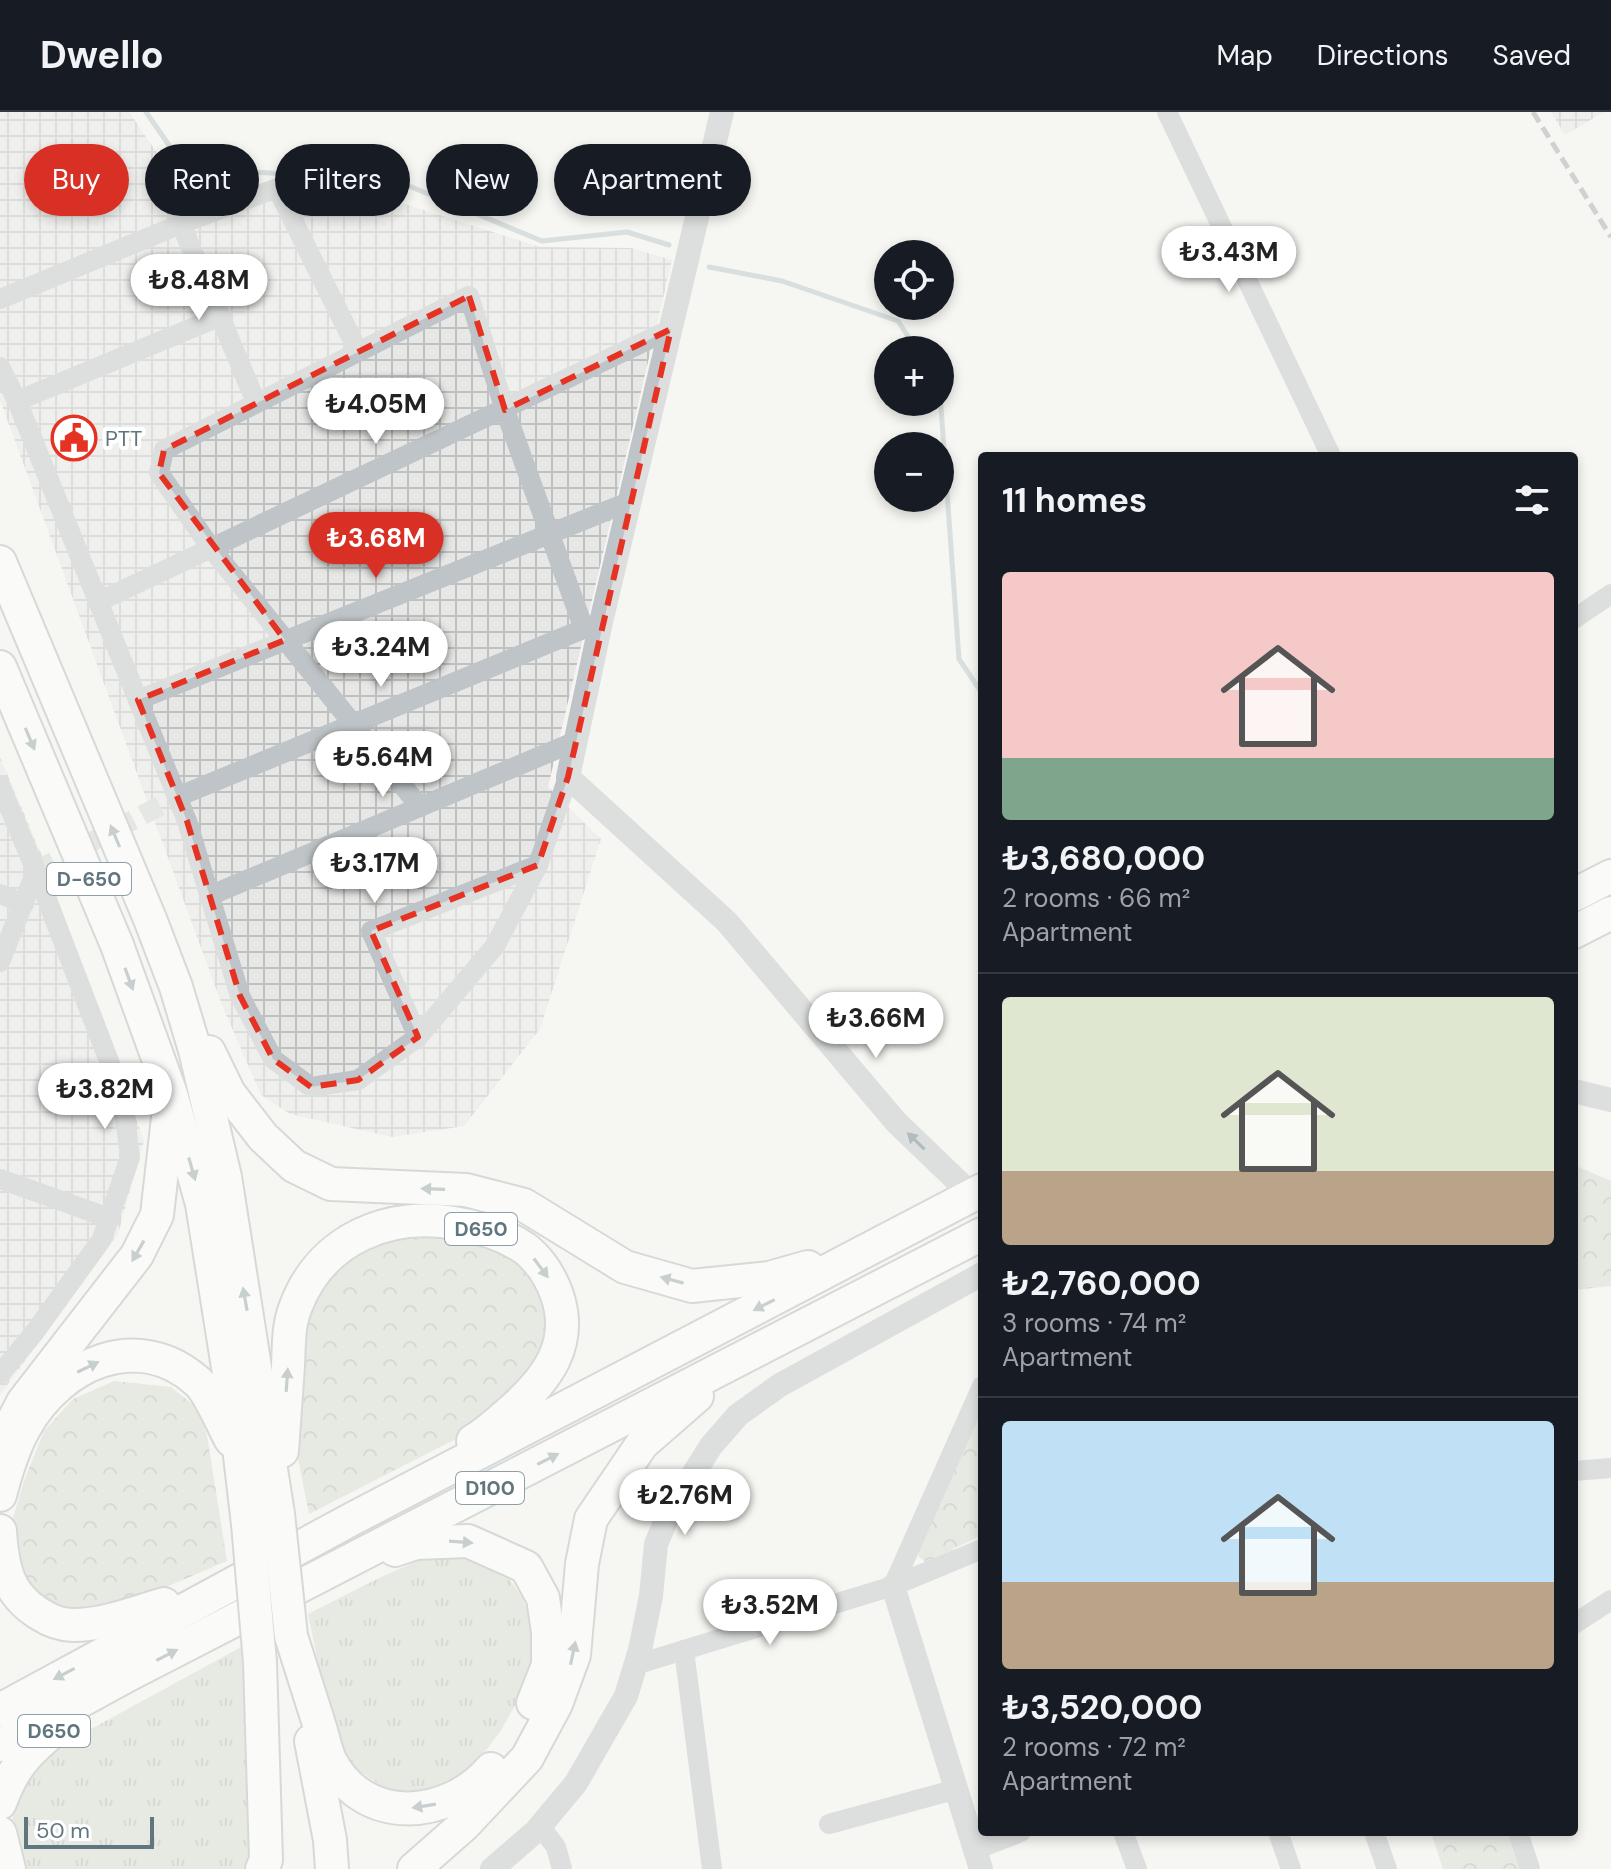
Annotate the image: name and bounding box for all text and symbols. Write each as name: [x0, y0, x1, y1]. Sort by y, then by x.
text: Dwello: [40, 30, 164, 80]
text: Map: [1216, 37, 1273, 74]
text: Directions: [1317, 37, 1449, 74]
text: Saved: [1493, 37, 1571, 74]
chip: Buy: [24, 144, 129, 216]
chip: Rent: [145, 144, 259, 216]
chip: Filters: [275, 144, 410, 216]
chip: New: [426, 144, 538, 216]
chip: Apartment: [554, 144, 751, 216]
pin: ₺3.43M: [1164, 226, 1294, 294]
text: ₺3.43M: [1179, 235, 1279, 269]
map controls: [874, 240, 954, 512]
button: locate: [874, 240, 954, 320]
pin: ₺8.48M: [134, 254, 264, 322]
text: ₺8.48M: [149, 263, 249, 297]
button: +: [874, 336, 954, 416]
pin: ₺4.05M: [311, 378, 441, 446]
text: ₺4.05M: [325, 387, 427, 421]
public building icon: PTT: [50, 414, 98, 462]
place label: PTT: [105, 424, 142, 453]
button: −: [874, 432, 954, 512]
text: 11 homes: [1002, 478, 1147, 523]
icon: filters: [1510, 478, 1554, 522]
pin: ₺3.68M: [311, 512, 441, 580]
text: ₺3.68M: [327, 521, 425, 555]
pin: ₺3.24M: [316, 621, 446, 689]
icon: home: [1206, 624, 1350, 768]
text: ₺3.24M: [332, 630, 430, 664]
one-way arrow: [24, 727, 37, 751]
pin: ₺5.64M: [318, 731, 448, 799]
text: ₺5.64M: [333, 740, 433, 774]
one-way arrow: [109, 824, 122, 848]
text: ₺3,680,000: [1002, 836, 1205, 881]
pin: ₺3.17M: [310, 837, 440, 905]
text: ₺3.17M: [330, 846, 420, 880]
road number: D-650: [47, 863, 131, 895]
text: 2 rooms · 66 m²: [1002, 881, 1190, 915]
text: Apartment: [1002, 915, 1133, 949]
one-way arrow: [123, 968, 136, 992]
pin: ₺3.66M: [811, 992, 941, 1060]
text: ₺3.66M: [827, 1001, 925, 1035]
icon: home: [1206, 1049, 1350, 1193]
pin: ₺3.82M: [40, 1063, 170, 1131]
text: ₺3.82M: [56, 1072, 154, 1106]
one-way arrow: [907, 1132, 926, 1151]
one-way arrow: [186, 1158, 199, 1182]
one-way arrow: [420, 1182, 445, 1195]
road number: D650: [445, 1213, 517, 1245]
one-way arrow: [131, 1239, 145, 1262]
one-way arrow: [533, 1258, 549, 1278]
text: ₺2,760,000: [1002, 1261, 1201, 1306]
one-way arrow: [659, 1273, 683, 1286]
one-way arrow: [239, 1286, 251, 1311]
one-way arrow: [753, 1299, 776, 1312]
text: 3 rooms · 74 m²: [1002, 1306, 1186, 1340]
text: Apartment: [1002, 1340, 1133, 1374]
one-way arrow: [76, 1360, 99, 1374]
one-way arrow: [281, 1367, 294, 1392]
one-way arrow: [536, 1452, 559, 1465]
pin: ₺2.76M: [620, 1469, 750, 1537]
road number: D100: [456, 1472, 524, 1504]
icon: home: [1206, 1473, 1350, 1617]
text: ₺2.76M: [637, 1478, 733, 1512]
one-way arrow: [448, 1536, 474, 1549]
pin: ₺3.52M: [705, 1579, 835, 1647]
text: ₺3.52M: [721, 1588, 819, 1622]
one-way arrow: [567, 1640, 580, 1665]
one-way arrow: [155, 1648, 178, 1661]
one-way arrow: [52, 1668, 75, 1681]
text: ₺3,520,000: [1002, 1685, 1202, 1730]
road number: D650: [18, 1715, 90, 1747]
text: 2 rooms · 72 m²: [1002, 1730, 1186, 1764]
text: Apartment: [1002, 1764, 1133, 1798]
one-way arrow: [412, 1800, 437, 1813]
scale bar: [24, 1813, 154, 1849]
text: 50 m: [36, 1816, 90, 1845]

